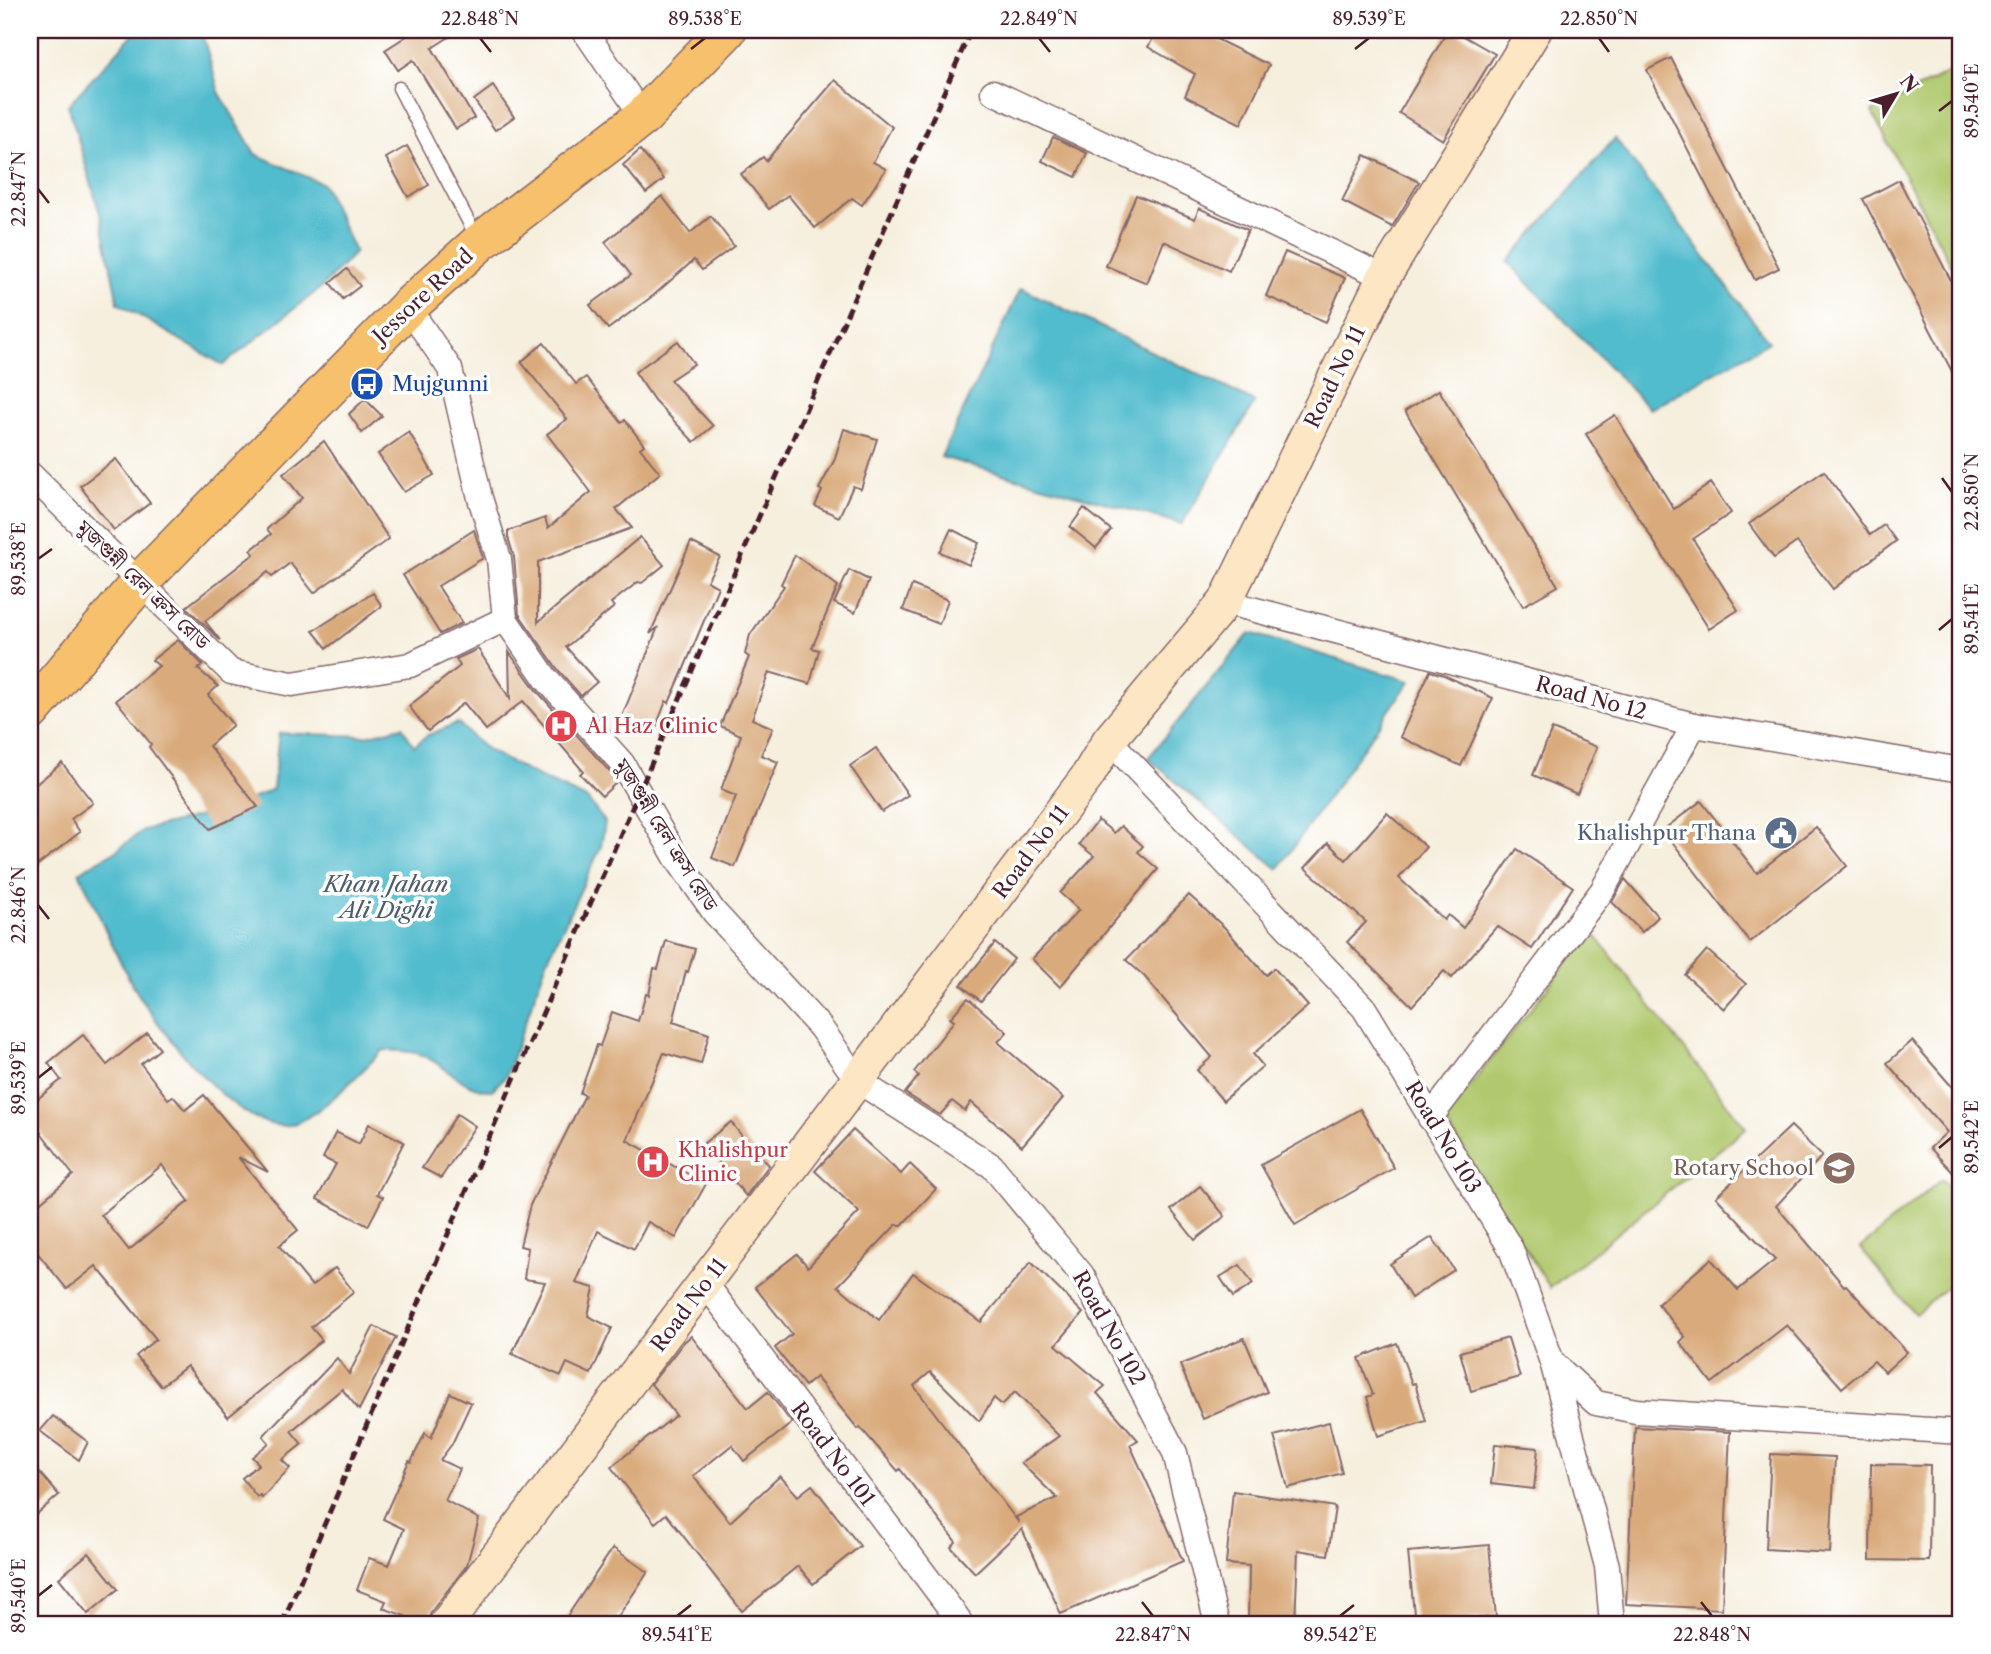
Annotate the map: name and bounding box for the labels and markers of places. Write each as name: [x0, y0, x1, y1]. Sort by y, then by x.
bus stop icon: Mujgunni: [348, 365, 386, 403]
place label: Mujgunni: [392, 371, 488, 396]
hospital icon: Al Haz Clinic: [542, 707, 580, 745]
place label: Al Haz Clinic: [585, 713, 718, 738]
public building icon: Khalishpur Thana: [1762, 814, 1800, 852]
place label: Khalishpur Thana: [1577, 820, 1757, 845]
place label: Khalishpur Clinic: [678, 1137, 788, 1186]
hospital icon: Khalishpur Clinic: [634, 1143, 672, 1181]
school or university icon: Rotary School: [1820, 1149, 1858, 1187]
place label: Rotary School: [1673, 1155, 1814, 1180]

